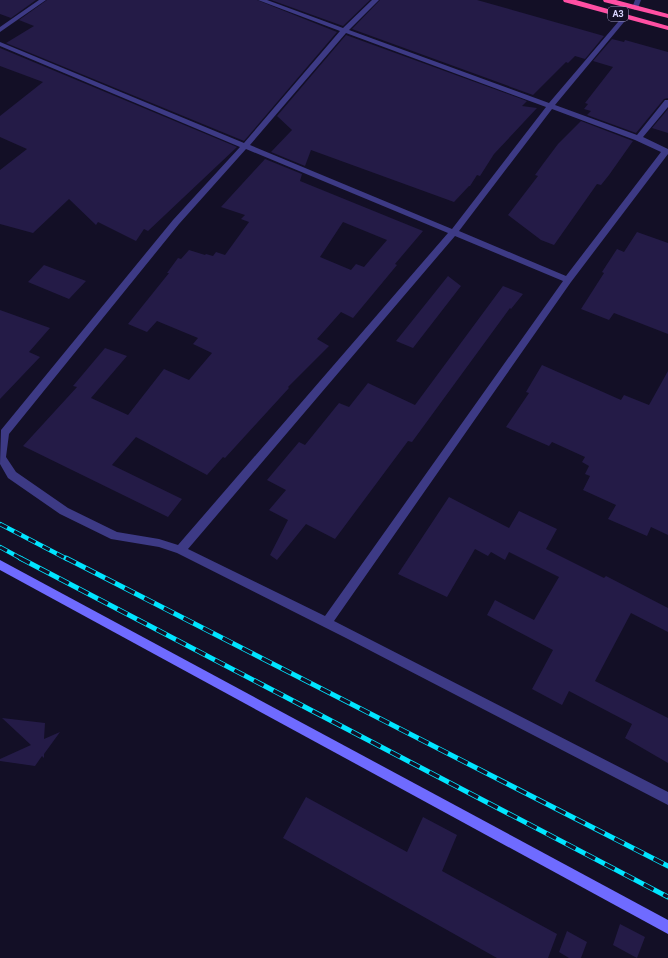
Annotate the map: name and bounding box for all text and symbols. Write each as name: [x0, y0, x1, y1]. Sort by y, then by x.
road number: A3: [608, 7, 628, 21]

